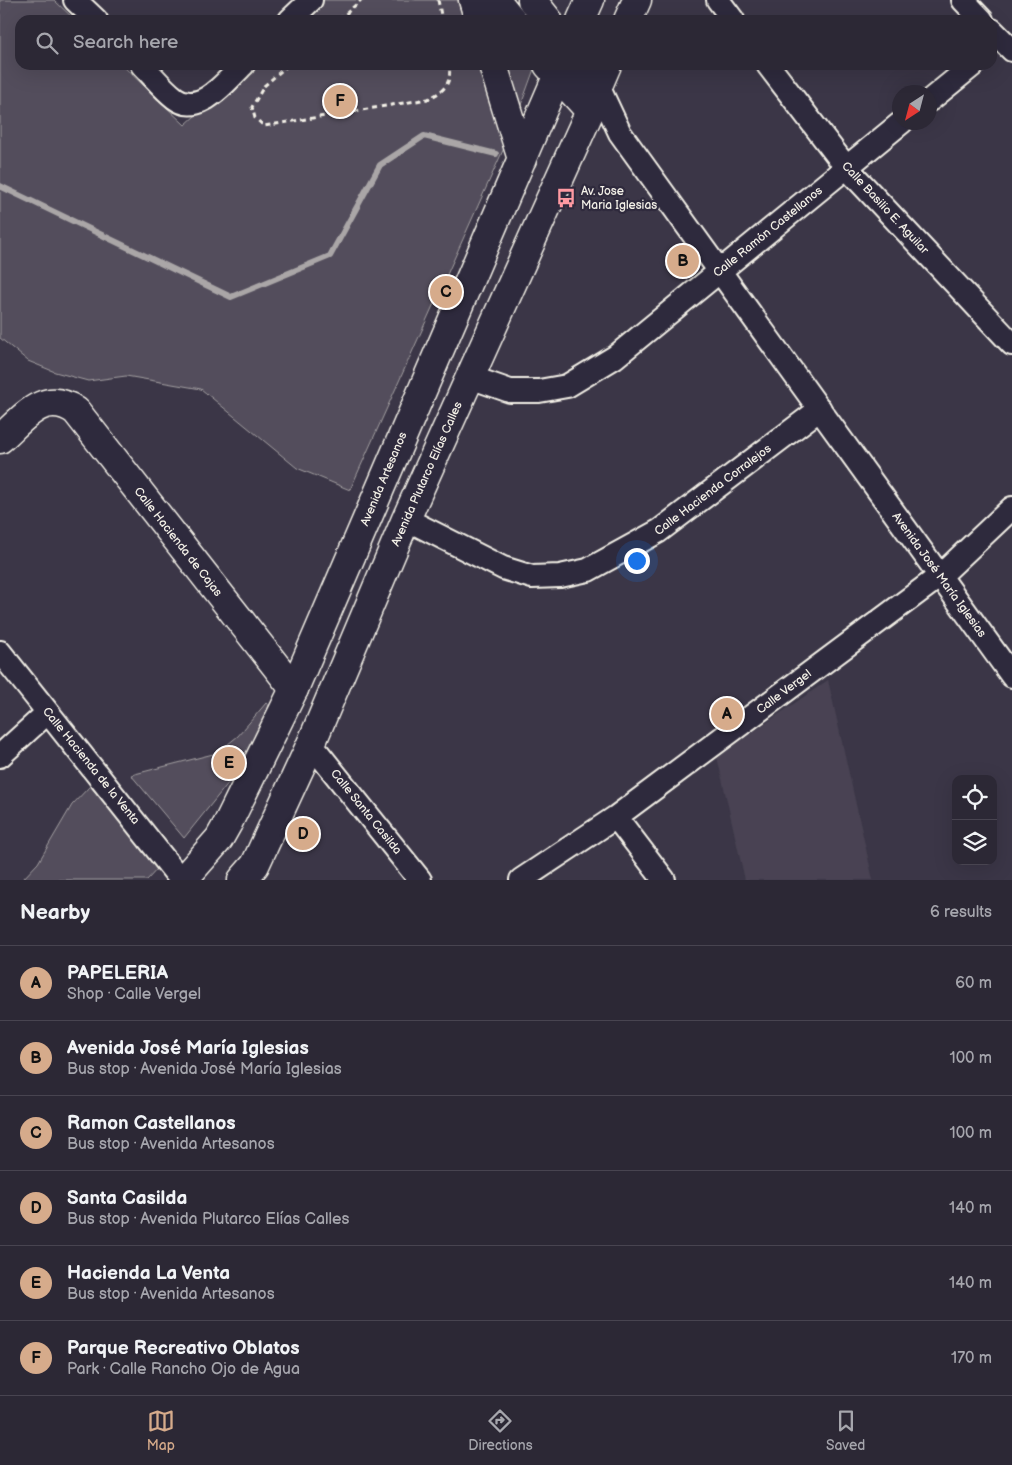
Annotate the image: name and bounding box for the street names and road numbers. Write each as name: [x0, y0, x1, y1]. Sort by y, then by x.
street label: Calle Basilio E. Aguilar: [838, 159, 932, 258]
street label: Calle Ramón Castellanos: [710, 183, 826, 281]
street label: Avenida Plutarco Elías Calles: [388, 399, 466, 549]
street label: Avenida Artesanos: [357, 430, 411, 528]
street label: Calle Hacienda Corralejos: [652, 441, 774, 539]
street label: Calle Hacienda de Cajas: [131, 484, 225, 600]
street label: Avenida José María Iglesias: [889, 509, 989, 641]
street label: Calle Vergel: [754, 666, 814, 718]
street label: Calle Hacienda de la Venta: [39, 704, 143, 828]
street label: Calle Santa Casilda: [327, 766, 405, 858]

